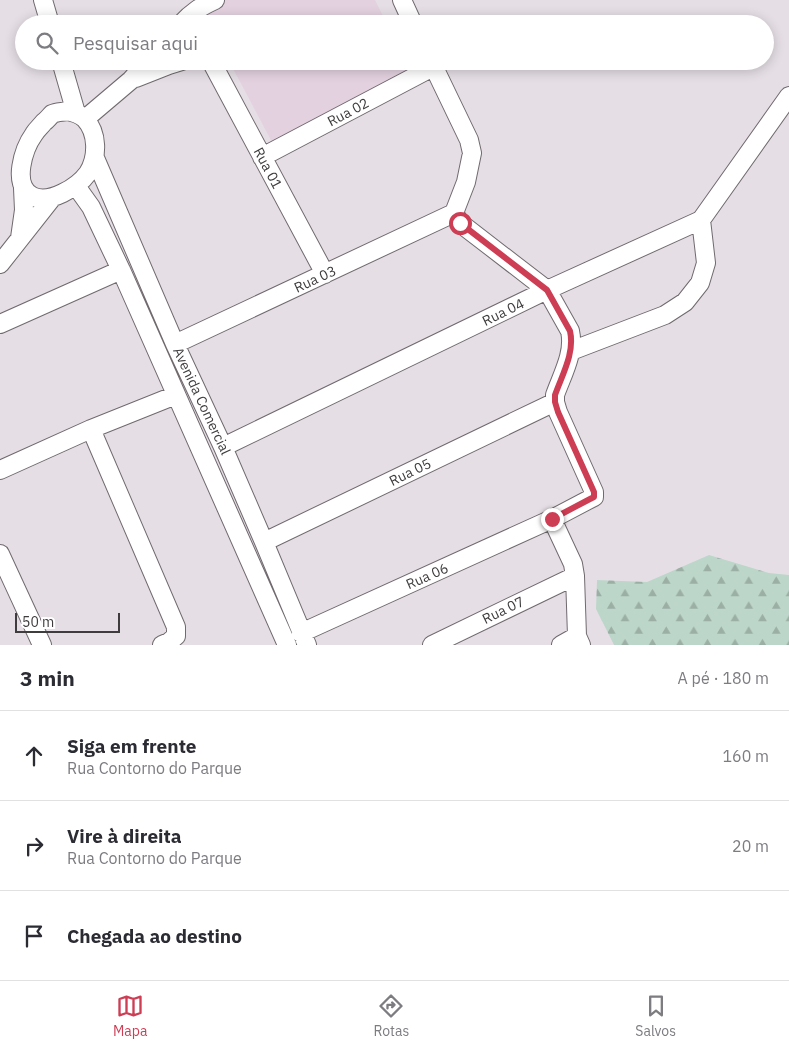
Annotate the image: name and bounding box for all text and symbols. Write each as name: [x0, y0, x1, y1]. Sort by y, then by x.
search box: [15, 15, 774, 70]
icon: search: [33, 29, 61, 57]
text: Pesquisar aqui: [73, 31, 198, 55]
street label: Rua 02: [324, 94, 372, 130]
street label: Rua 01: [250, 144, 286, 192]
route start: [449, 212, 472, 235]
street label: Rua 03: [291, 261, 339, 297]
street label: Rua 04: [479, 294, 527, 330]
street label: Avenida Comercial: [169, 344, 235, 458]
street label: Rua 05: [386, 454, 434, 490]
route end: [541, 508, 564, 531]
street label: Rua 06: [403, 559, 451, 593]
street label: Rua 07: [479, 592, 527, 628]
scale bar: [15, 610, 120, 633]
text: 50 m: [22, 613, 54, 631]
text: 3 min: [20, 664, 75, 692]
text: A pé · 180 m: [678, 668, 769, 688]
text: Siga em frente: [67, 734, 197, 758]
icon: ahead: [20, 742, 48, 770]
text: 160 m: [722, 746, 769, 766]
text: Rua Contorno do Parque: [67, 758, 242, 778]
text: Vire à direita: [67, 824, 182, 848]
icon: right: [20, 832, 48, 860]
text: 20 m: [732, 836, 769, 856]
text: Rua Contorno do Parque: [67, 848, 242, 868]
icon: arrive: [20, 922, 48, 950]
text: Chegada ao destino: [67, 924, 242, 948]
tab: Mapa: [113, 992, 147, 1040]
tab: Rotas: [373, 992, 409, 1040]
tab: Salvos: [635, 992, 676, 1040]

